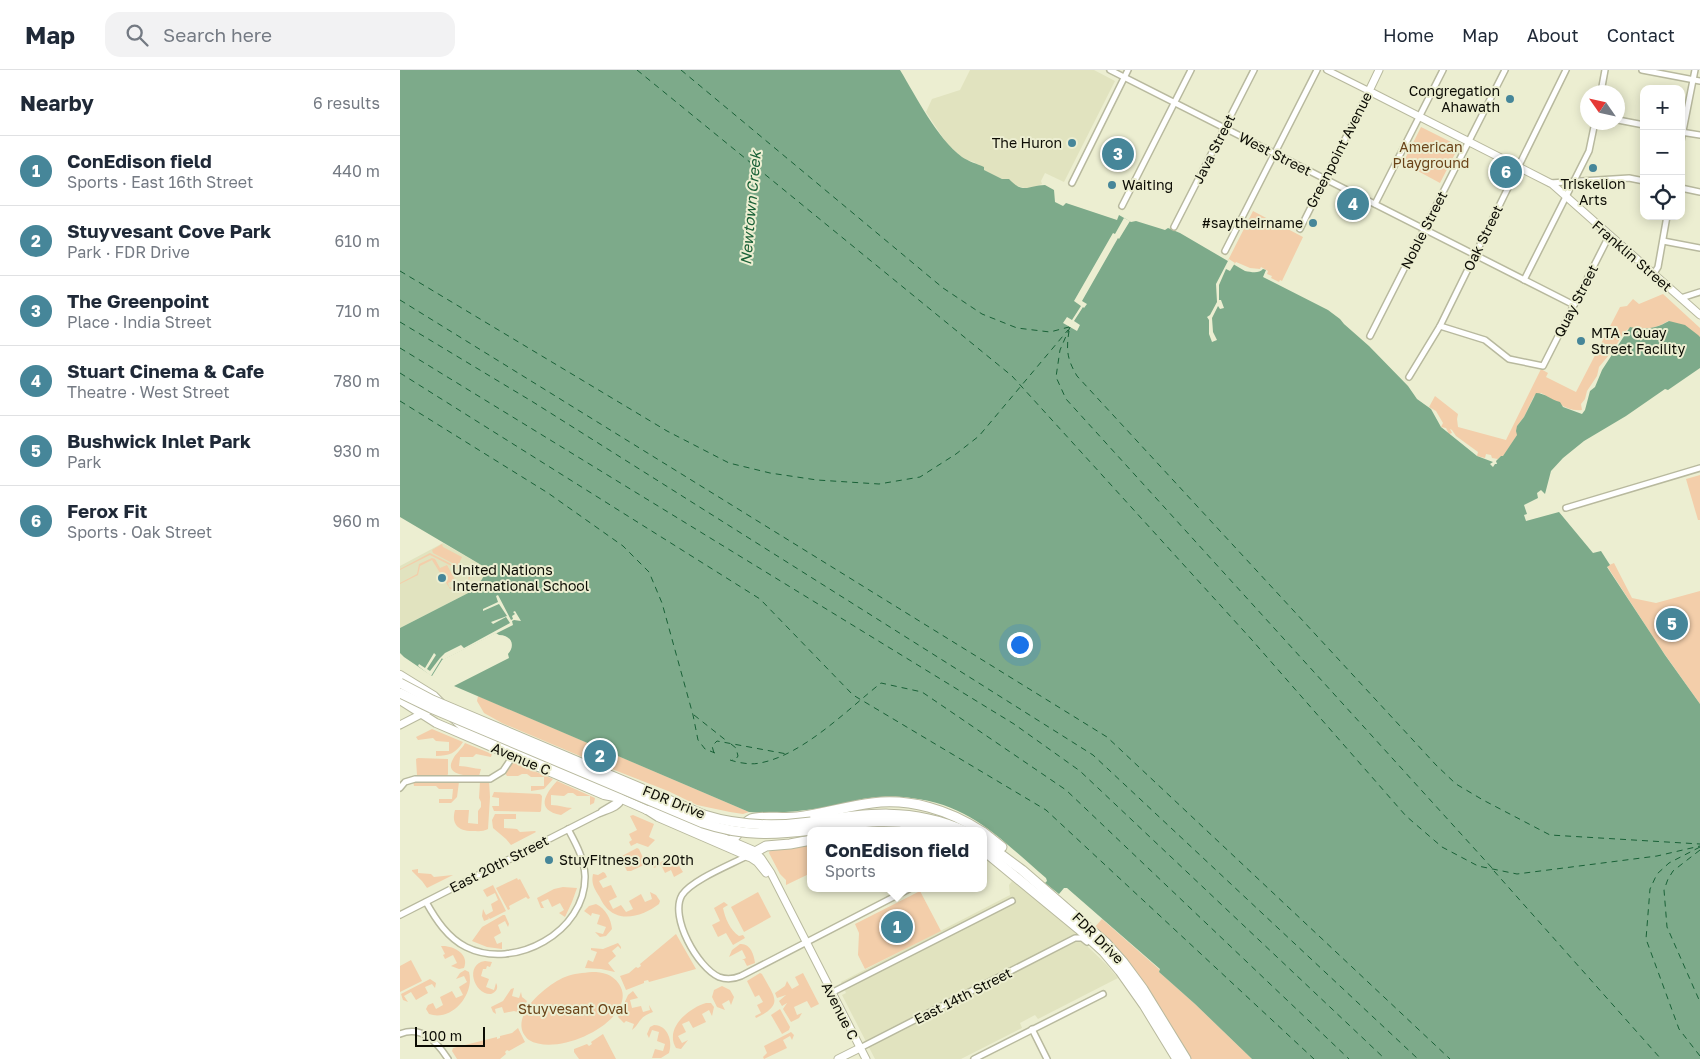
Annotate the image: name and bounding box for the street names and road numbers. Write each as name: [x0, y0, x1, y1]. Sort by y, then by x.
street label: Greenpoint Avenue: [1302, 89, 1375, 211]
street label: Java Street: [1189, 111, 1238, 186]
street label: West Street: [1236, 128, 1314, 179]
street label: Noble Street: [1397, 188, 1450, 272]
street label: Oak Street: [1459, 202, 1506, 273]
street label: Franklin Street: [1589, 216, 1676, 295]
street label: Quay Street: [1550, 262, 1601, 340]
street label: Avenue C: [489, 739, 553, 779]
street label: FDR Drive: [640, 781, 708, 822]
street label: East 20th Street: [446, 831, 551, 896]
street label: FDR Drive: [1069, 908, 1128, 967]
street label: East 14th Street: [911, 964, 1014, 1027]
street label: Avenue C: [819, 979, 862, 1042]

